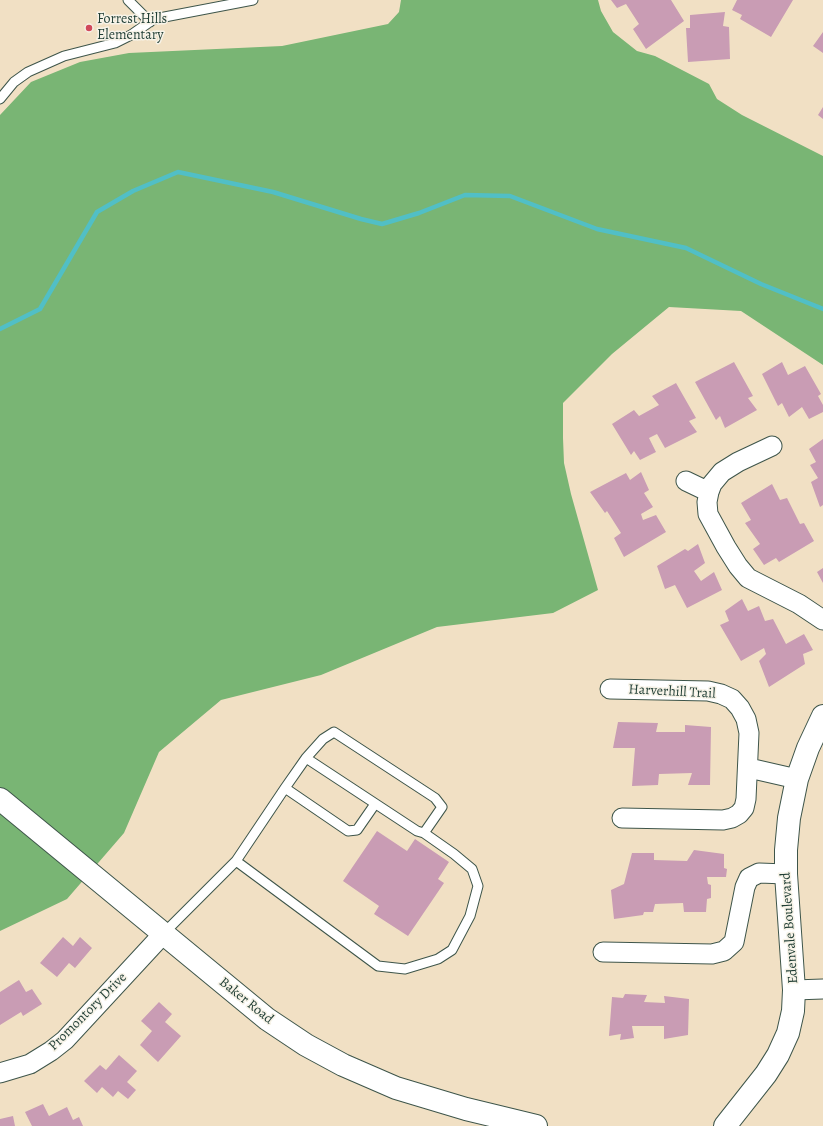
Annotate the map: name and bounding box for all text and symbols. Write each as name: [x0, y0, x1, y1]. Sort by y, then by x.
place label: Forrest Hills Elementary: [97, 12, 167, 44]
marker: Forrest Hills Elementary: [84, 23, 94, 33]
street label: Harverhill Trail: [628, 681, 716, 703]
street label: Edenvale Boulevard: [778, 872, 802, 984]
street label: Promontory Drive: [45, 969, 131, 1055]
street label: Baker Road: [215, 974, 277, 1028]

